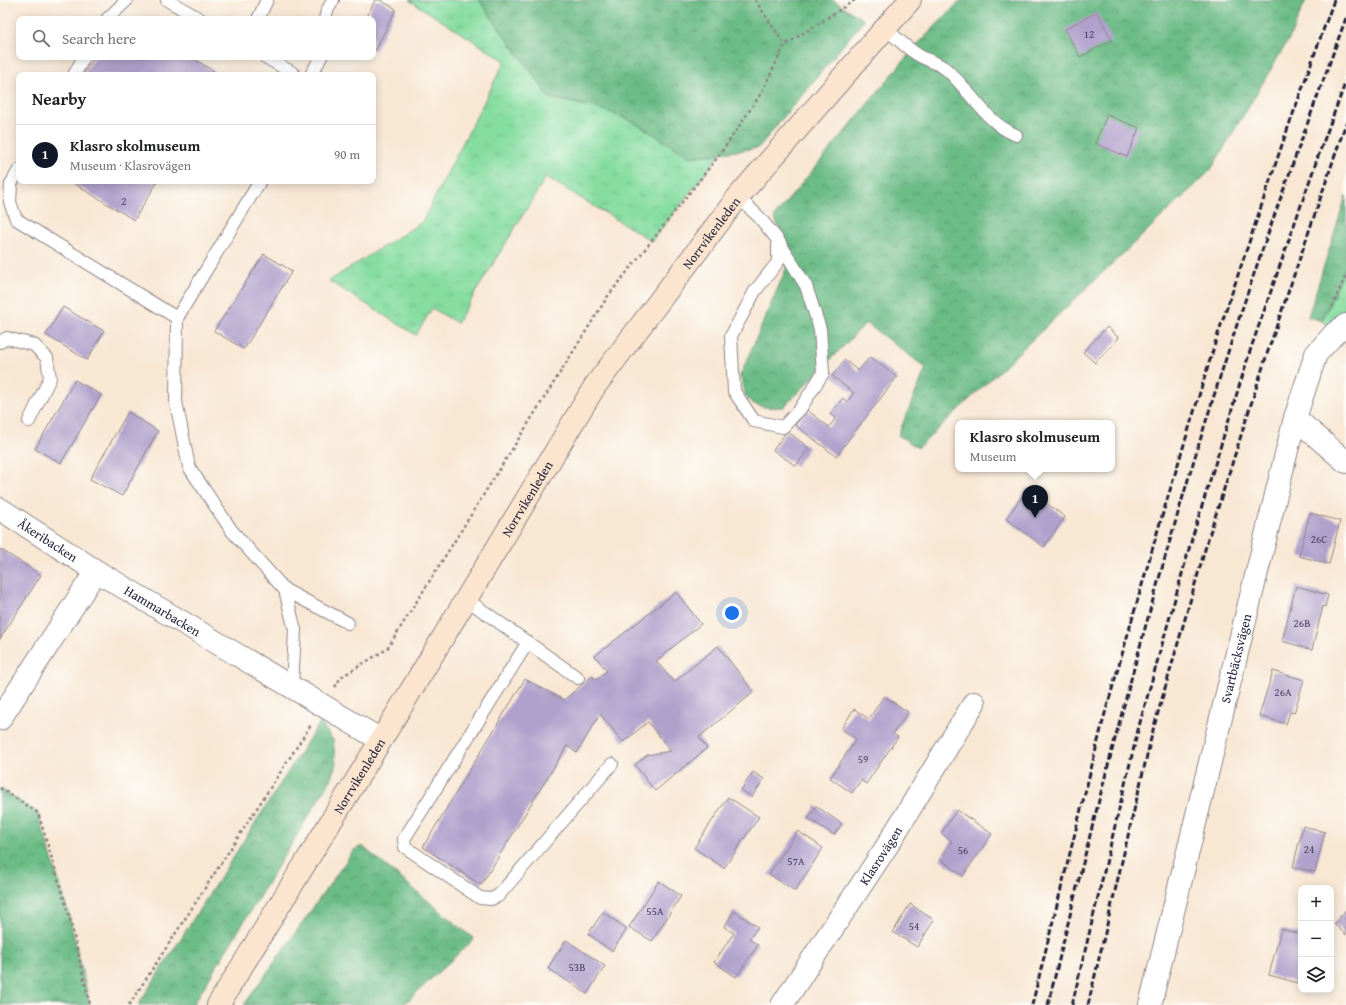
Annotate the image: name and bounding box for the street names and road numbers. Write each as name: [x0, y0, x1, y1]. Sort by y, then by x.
street label: Norrvikenleden: [677, 192, 745, 273]
street label: Norrvikenleden: [496, 457, 558, 540]
street label: Åkeribacken: [14, 514, 82, 567]
street label: Hammarbacken: [121, 581, 205, 641]
street label: Svartbäcksvägen: [1215, 611, 1256, 705]
street label: Norrvikenleden: [328, 734, 390, 817]
street label: Klasrovägen: [854, 822, 907, 889]

